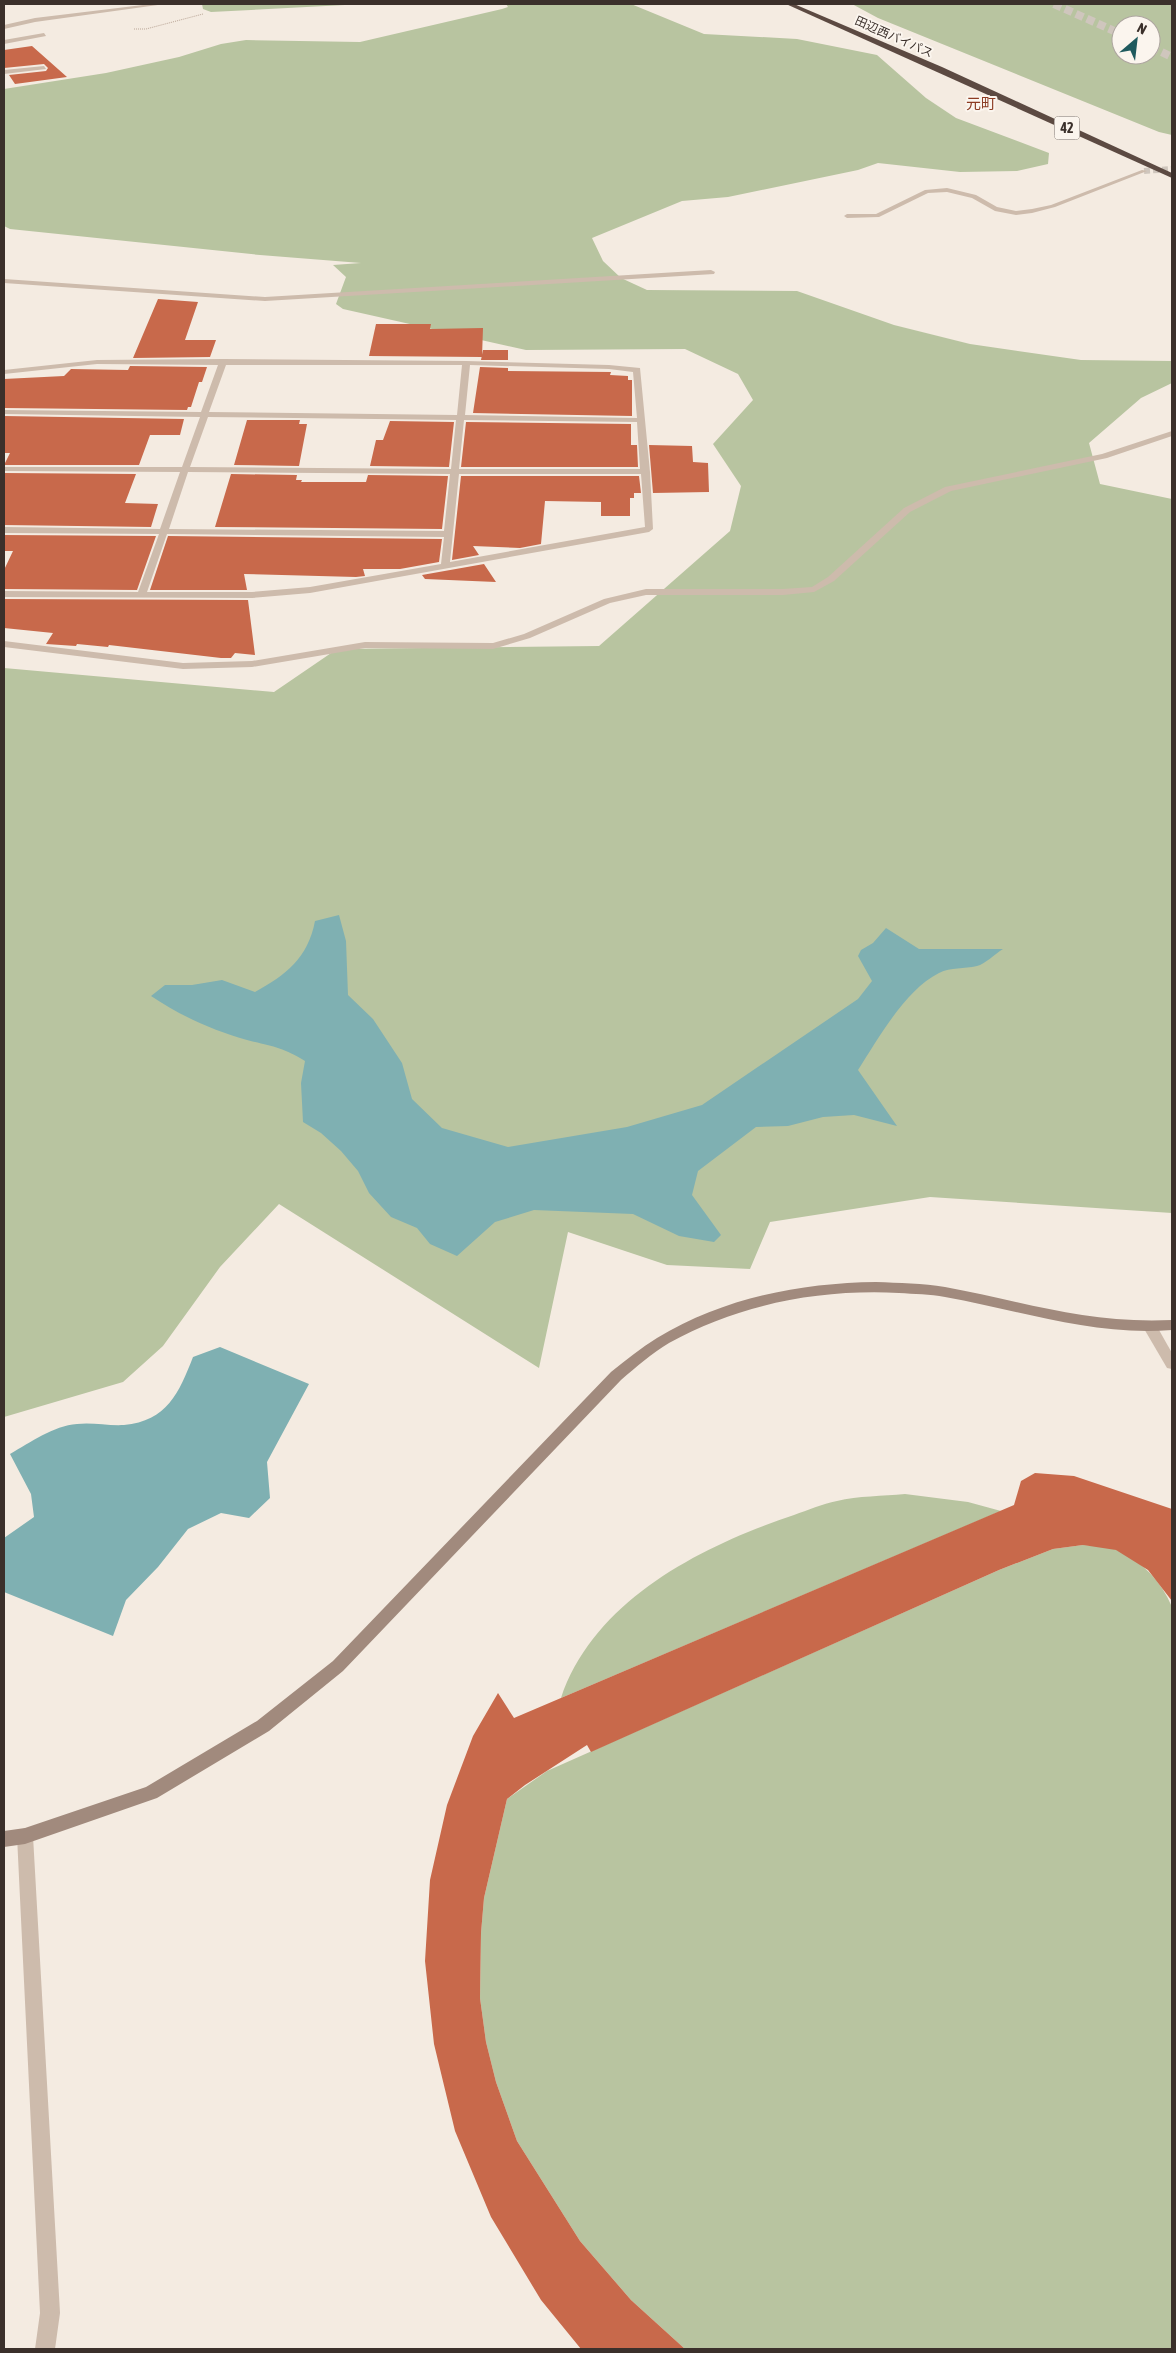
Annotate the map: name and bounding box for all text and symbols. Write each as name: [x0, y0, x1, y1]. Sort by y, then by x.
street label: 田辺西バイパス: [853, 14, 935, 60]
north arrow: [1111, 15, 1161, 65]
text: N: [1135, 20, 1150, 38]
district label: 元町: [966, 95, 996, 112]
road number: 42: [1054, 116, 1080, 140]

